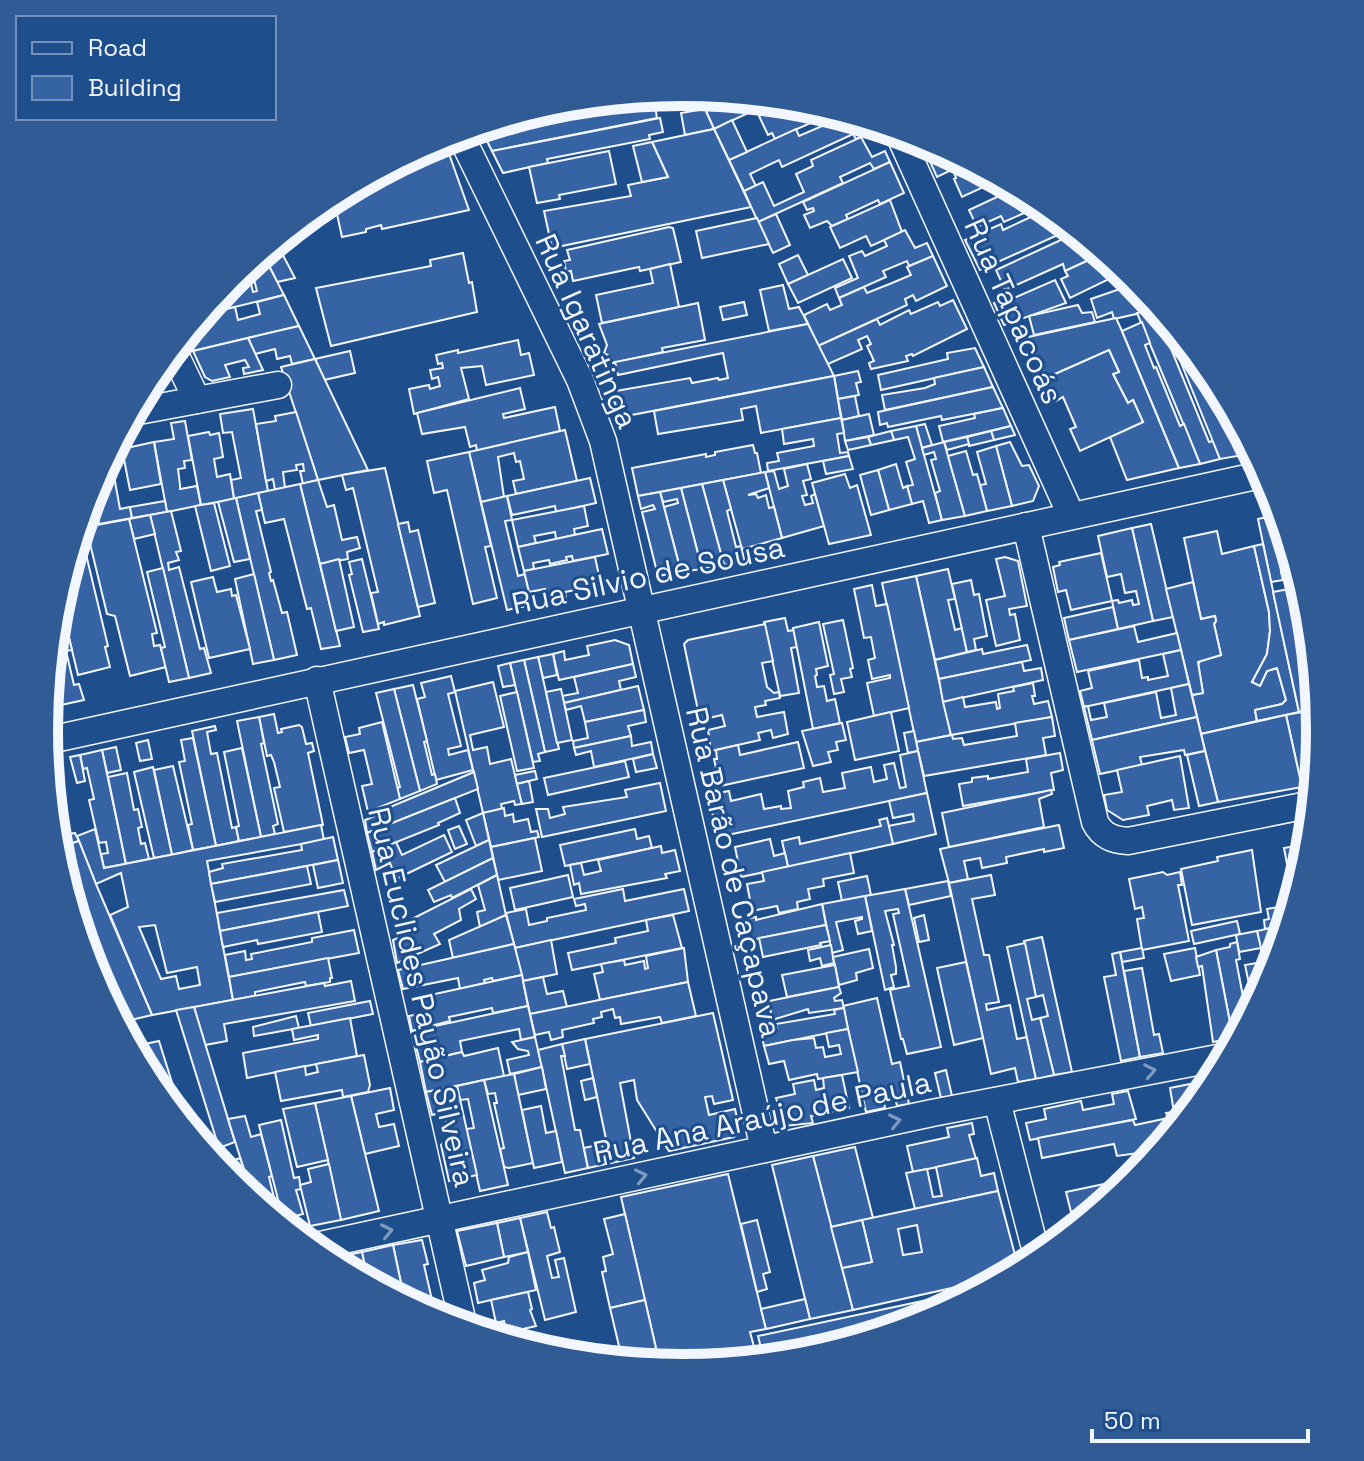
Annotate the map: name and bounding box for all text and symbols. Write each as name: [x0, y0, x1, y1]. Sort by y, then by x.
legend: [16, 16, 276, 120]
text: Road: [88, 32, 147, 63]
text: Building: [88, 72, 182, 103]
street label: Rua Tapacoás: [956, 212, 1072, 410]
street label: Rua Igaratinga: [527, 227, 647, 435]
street label: Rua Silvio de Sousa: [508, 527, 788, 623]
street label: Rua Barão de Caçapava: [677, 703, 791, 1041]
street label: Rua Euclides Payão Silveira: [359, 803, 485, 1191]
street label: Rua Ana Araújo de Paula: [589, 1062, 935, 1172]
one-way arrow: [1143, 1063, 1157, 1080]
one-way arrow: [888, 1113, 902, 1130]
one-way arrow: [634, 1168, 648, 1185]
one-way arrow: [380, 1223, 393, 1240]
scale bar: [1092, 1393, 1308, 1443]
text: 50 m: [1104, 1405, 1161, 1436]

